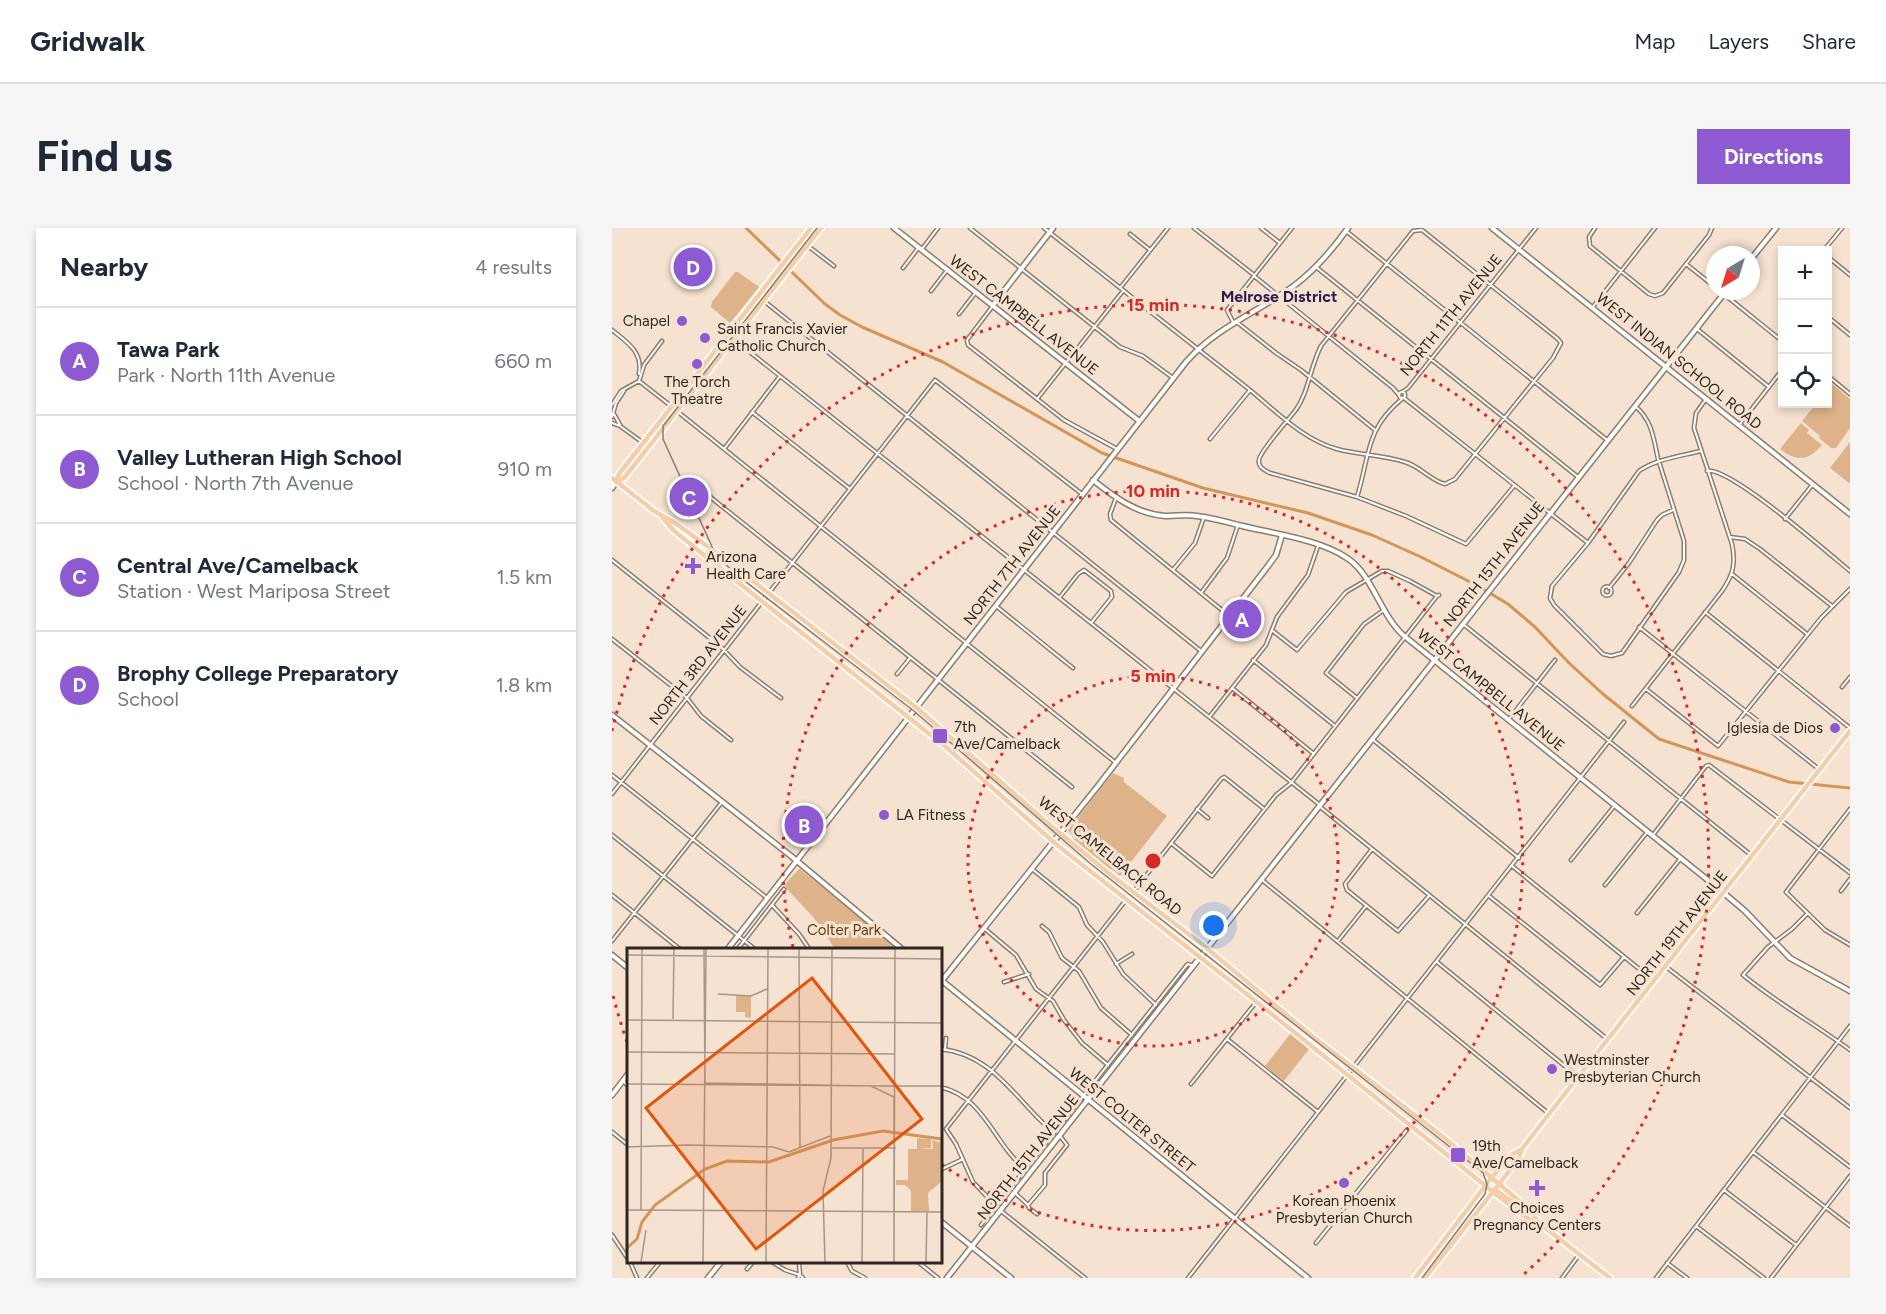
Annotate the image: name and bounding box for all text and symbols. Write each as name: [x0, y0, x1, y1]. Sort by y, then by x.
text: Gridwalk: [30, 24, 145, 58]
text: Map: [1635, 29, 1675, 54]
text: Layers: [1708, 29, 1769, 54]
text: Share: [1802, 29, 1856, 54]
button: Directions: [1697, 129, 1850, 184]
text: Find us: [36, 131, 173, 182]
pin: D: [674, 244, 712, 290]
north arrow: [1706, 246, 1760, 300]
map controls: [1778, 246, 1832, 408]
button: +: [1778, 246, 1832, 300]
text: Nearby: [60, 251, 148, 283]
street label: WEST CAMPBELL AVENUE: [946, 251, 1102, 379]
street label: NORTH 11TH AVENUE: [1396, 251, 1506, 379]
text: 4 results: [475, 255, 552, 279]
district label: Melrose District: [1221, 287, 1337, 306]
street label: WEST INDIAN SCHOOL ROAD: [1593, 289, 1765, 433]
text: 15 min: [1127, 294, 1179, 316]
button: −: [1778, 300, 1832, 354]
place label: Chapel: [623, 312, 670, 330]
marker: Chapel: [675, 314, 689, 328]
place label: Saint Francis Xavier Catholic Church: [717, 320, 847, 355]
marker: Saint Francis Xavier Catholic Church: [698, 331, 712, 345]
text: Tawa Park: [117, 336, 220, 363]
text: A: [72, 349, 87, 373]
text: 660 m: [495, 349, 552, 373]
button: locate: [1778, 354, 1832, 408]
marker: The Torch Theatre: [690, 357, 704, 371]
text: Park · North 11th Avenue: [117, 363, 335, 387]
place label: The Torch Theatre: [664, 373, 730, 408]
text: Valley Lutheran High School: [117, 444, 402, 471]
text: B: [73, 457, 86, 481]
text: 910 m: [498, 457, 552, 481]
text: School · North 7th Avenue: [117, 471, 353, 495]
pin: C: [670, 474, 709, 520]
text: 10 min: [1126, 480, 1180, 502]
street label: NORTH 15TH AVENUE: [1440, 498, 1548, 630]
street label: NORTH 7TH AVENUE: [960, 502, 1064, 628]
place label: Arizona Health Care: [706, 548, 786, 583]
text: Central Ave/Camelback: [117, 552, 359, 579]
marker: Arizona Health Care: [684, 557, 702, 575]
text: C: [72, 565, 87, 589]
text: 1.5 km: [496, 565, 552, 589]
text: Station · West Mariposa Street: [117, 579, 390, 603]
pin: A: [1222, 596, 1262, 642]
street label: NORTH 3RD AVENUE: [646, 601, 750, 729]
street label: WEST CAMPBELL AVENUE: [1414, 625, 1568, 755]
text: Brophy College Preparatory: [117, 660, 399, 687]
text: 5 min: [1130, 665, 1176, 687]
text: D: [73, 673, 87, 697]
text: 1.8 km: [496, 673, 552, 697]
text: School: [117, 687, 179, 711]
place label: 7th Ave/Camelback: [954, 718, 1061, 753]
place label: Iglesia de Dios: [1727, 719, 1823, 737]
marker: Iglesia de Dios: [1828, 721, 1842, 735]
marker: 7th Ave/Camelback: [931, 727, 949, 745]
street label: WEST CAMELBACK ROAD: [1035, 793, 1185, 919]
pin: B: [784, 802, 824, 848]
place label: LA Fitness: [896, 806, 966, 824]
marker: LA Fitness: [877, 808, 891, 822]
centre of rings: [1143, 851, 1163, 871]
street label: NORTH 19TH AVENUE: [1623, 867, 1731, 999]
your location: [1199, 911, 1228, 940]
park label: Colter Park: [807, 921, 882, 939]
inset map: [627, 948, 942, 1263]
place label: Westminster Presbyterian Church: [1564, 1051, 1701, 1086]
marker: Westminster Presbyterian Church: [1545, 1062, 1559, 1076]
street label: WEST COLTER STREET: [1065, 1064, 1199, 1177]
street label: NORTH 15TH AVENUE: [974, 1091, 1082, 1223]
place label: 19th Ave/Camelback: [1472, 1137, 1579, 1172]
marker: 19th Ave/Camelback: [1449, 1146, 1467, 1164]
marker: Korean Phoenix Presbyterian Church: [1337, 1176, 1351, 1190]
marker: Choices Pregnancy Centers: [1528, 1179, 1546, 1197]
place label: Korean Phoenix Presbyterian Church: [1276, 1192, 1412, 1227]
place label: Choices Pregnancy Centers: [1473, 1199, 1601, 1234]

